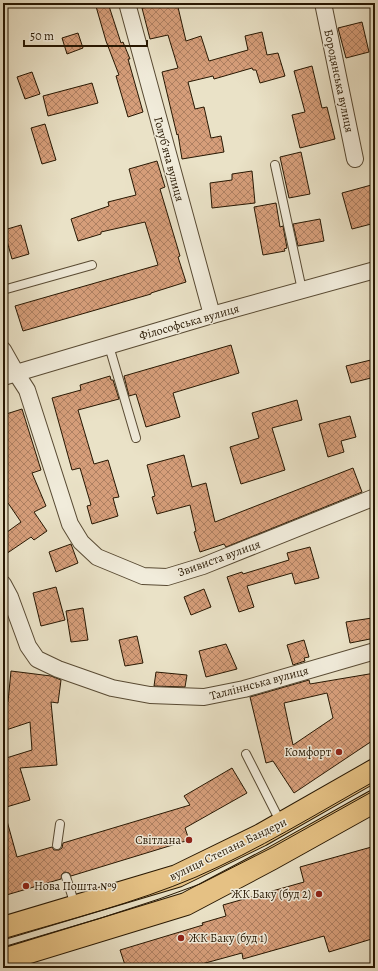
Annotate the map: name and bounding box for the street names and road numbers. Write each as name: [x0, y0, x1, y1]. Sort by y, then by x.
street label: Бородянська вулиця: [320, 28, 358, 134]
street label: Голубʼяча вулиця: [150, 115, 188, 203]
street label: Філософська вулиця: [137, 300, 241, 344]
street label: Звивиста вулиця: [176, 536, 263, 580]
street label: Талліннська вулиця: [208, 662, 310, 704]
street label: вулиця Степана Бандери: [167, 814, 289, 884]

